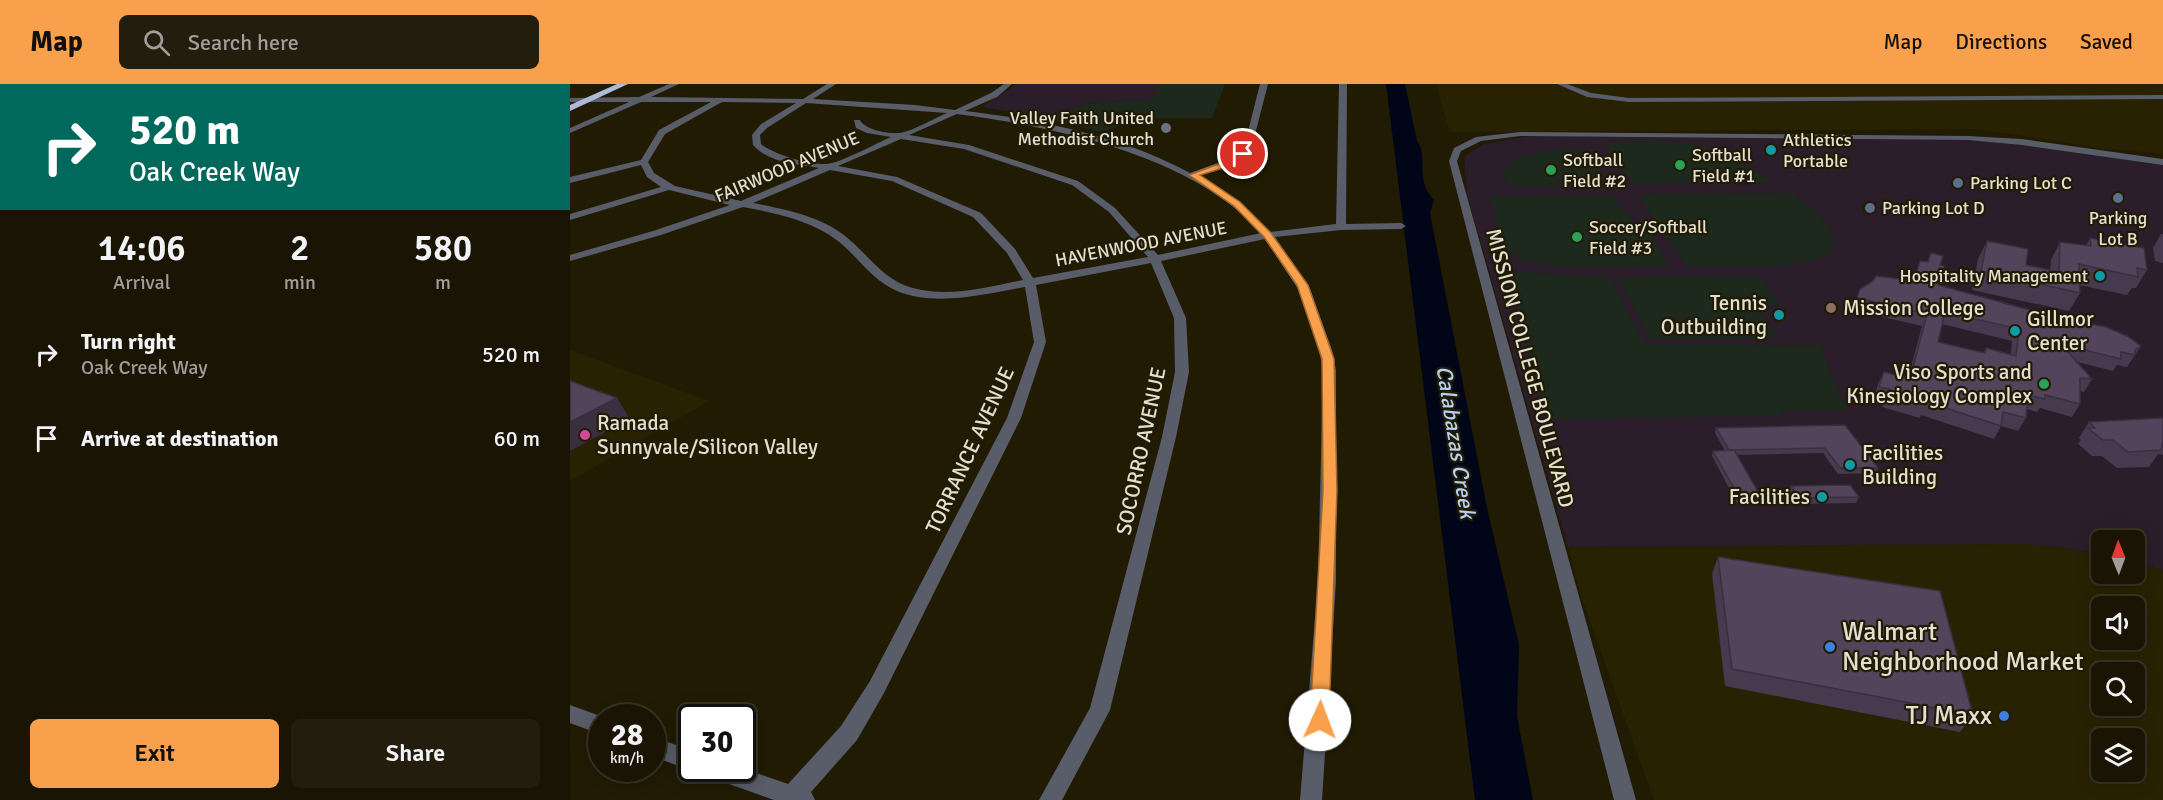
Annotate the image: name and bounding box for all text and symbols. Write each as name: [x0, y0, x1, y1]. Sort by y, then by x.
search box: [119, 15, 539, 69]
text: Map: [30, 25, 83, 59]
icon: search: [140, 26, 173, 59]
text: Search here: [188, 29, 299, 56]
text: Map: [1884, 29, 1922, 55]
text: Directions: [1955, 29, 2047, 55]
text: Saved: [2080, 29, 2133, 55]
text: 520 m: [129, 105, 240, 156]
place label: Valley Faith United Methodist Church: [1010, 107, 1154, 150]
icon: right: [30, 108, 108, 186]
marker: Valley Faith United Methodist Church: [1159, 121, 1173, 135]
street label: FAIRWOOD AVENUE: [711, 127, 863, 207]
pin: [1217, 128, 1268, 179]
place label: Athletics Portable: [1783, 129, 1852, 172]
icon: arrive: [1226, 137, 1259, 170]
marker: Athletics Portable: [1764, 143, 1778, 157]
place label: Softball Field #1: [1692, 144, 1755, 187]
place label: Softball Field #2: [1563, 149, 1626, 192]
text: Oak Creek Way: [129, 156, 300, 189]
marker: Softball Field #1: [1673, 158, 1687, 172]
marker: Softball Field #2: [1544, 163, 1558, 177]
place label: Parking Lot C: [1970, 172, 2072, 194]
marker: Parking Lot C: [1951, 176, 1965, 190]
marker: Parking Lot B: [2111, 191, 2125, 205]
place label: Parking Lot D: [1882, 197, 1985, 219]
marker: Parking Lot D: [1863, 201, 1877, 215]
place label: Parking Lot B: [2089, 207, 2147, 250]
place label: Soccer/Softball Field #3: [1589, 216, 1707, 259]
street label: HAVENWOOD AVENUE: [1053, 217, 1229, 271]
text: 14:06: [98, 226, 186, 271]
text: 2: [290, 226, 310, 271]
text: 580: [414, 226, 472, 271]
street label: MISSION COLLEGE BOULEVARD: [1480, 226, 1580, 510]
marker: Soccer/Softball Field #3: [1570, 230, 1584, 244]
place label: Hospitality Management: [1900, 265, 2088, 287]
marker: Hospitality Management: [2093, 269, 2107, 283]
text: Arrival: [113, 270, 171, 295]
text: min: [284, 270, 316, 295]
text: m: [435, 270, 451, 295]
place label: Tennis Outbuilding: [1661, 290, 1767, 340]
place label: Mission College: [1843, 295, 1984, 321]
marker: Mission College: [1824, 301, 1838, 315]
place label: Gillmor Center: [2027, 306, 2094, 356]
marker: Tennis Outbuilding: [1772, 308, 1786, 322]
marker: Gillmor Center: [2008, 324, 2022, 338]
text: Turn right: [81, 328, 176, 355]
icon: right: [30, 338, 63, 371]
text: 520 m: [482, 341, 540, 368]
text: Oak Creek Way: [81, 355, 208, 380]
place label: Viso Sports and Kinesiology Complex: [1846, 359, 2032, 409]
street label: TORRANCE AVENUE: [920, 362, 1020, 538]
water label: Calabazas Creek: [1431, 364, 1482, 522]
street label: SOCORRO AVENUE: [1111, 365, 1171, 537]
marker: Viso Sports and Kinesiology Complex: [2037, 377, 2051, 391]
place label: Ramada Sunnyvale/Silicon Valley: [597, 410, 818, 460]
icon: arrive: [30, 422, 63, 455]
text: Arrive at destination: [81, 425, 278, 452]
text: 60 m: [494, 425, 540, 452]
marker: Ramada Sunnyvale/Silicon Valley: [578, 428, 592, 442]
place label: Facilities Building: [1862, 440, 1943, 490]
marker: Facilities Building: [1843, 458, 1857, 472]
place label: Facilities: [1729, 484, 1810, 510]
marker: Facilities: [1815, 490, 1829, 504]
north arrow: [2091, 530, 2145, 584]
map controls: [2091, 530, 2145, 782]
button: sound: [2091, 596, 2145, 650]
place label: Walmart Neighborhood Market: [1842, 616, 2084, 678]
marker: Walmart Neighborhood Market: [1823, 640, 1837, 654]
button: search: [2091, 662, 2145, 716]
position arrow: [1288, 688, 1352, 752]
place label: TJ Maxx: [1906, 700, 1992, 732]
speed limit sign: 30: [678, 704, 756, 782]
marker: TJ Maxx: [1997, 709, 2011, 723]
text: 28: [611, 717, 643, 754]
button: Exit: [30, 719, 279, 788]
button: Share: [291, 719, 540, 788]
button: layers: [2091, 728, 2145, 782]
text: km/h: [610, 749, 644, 767]

